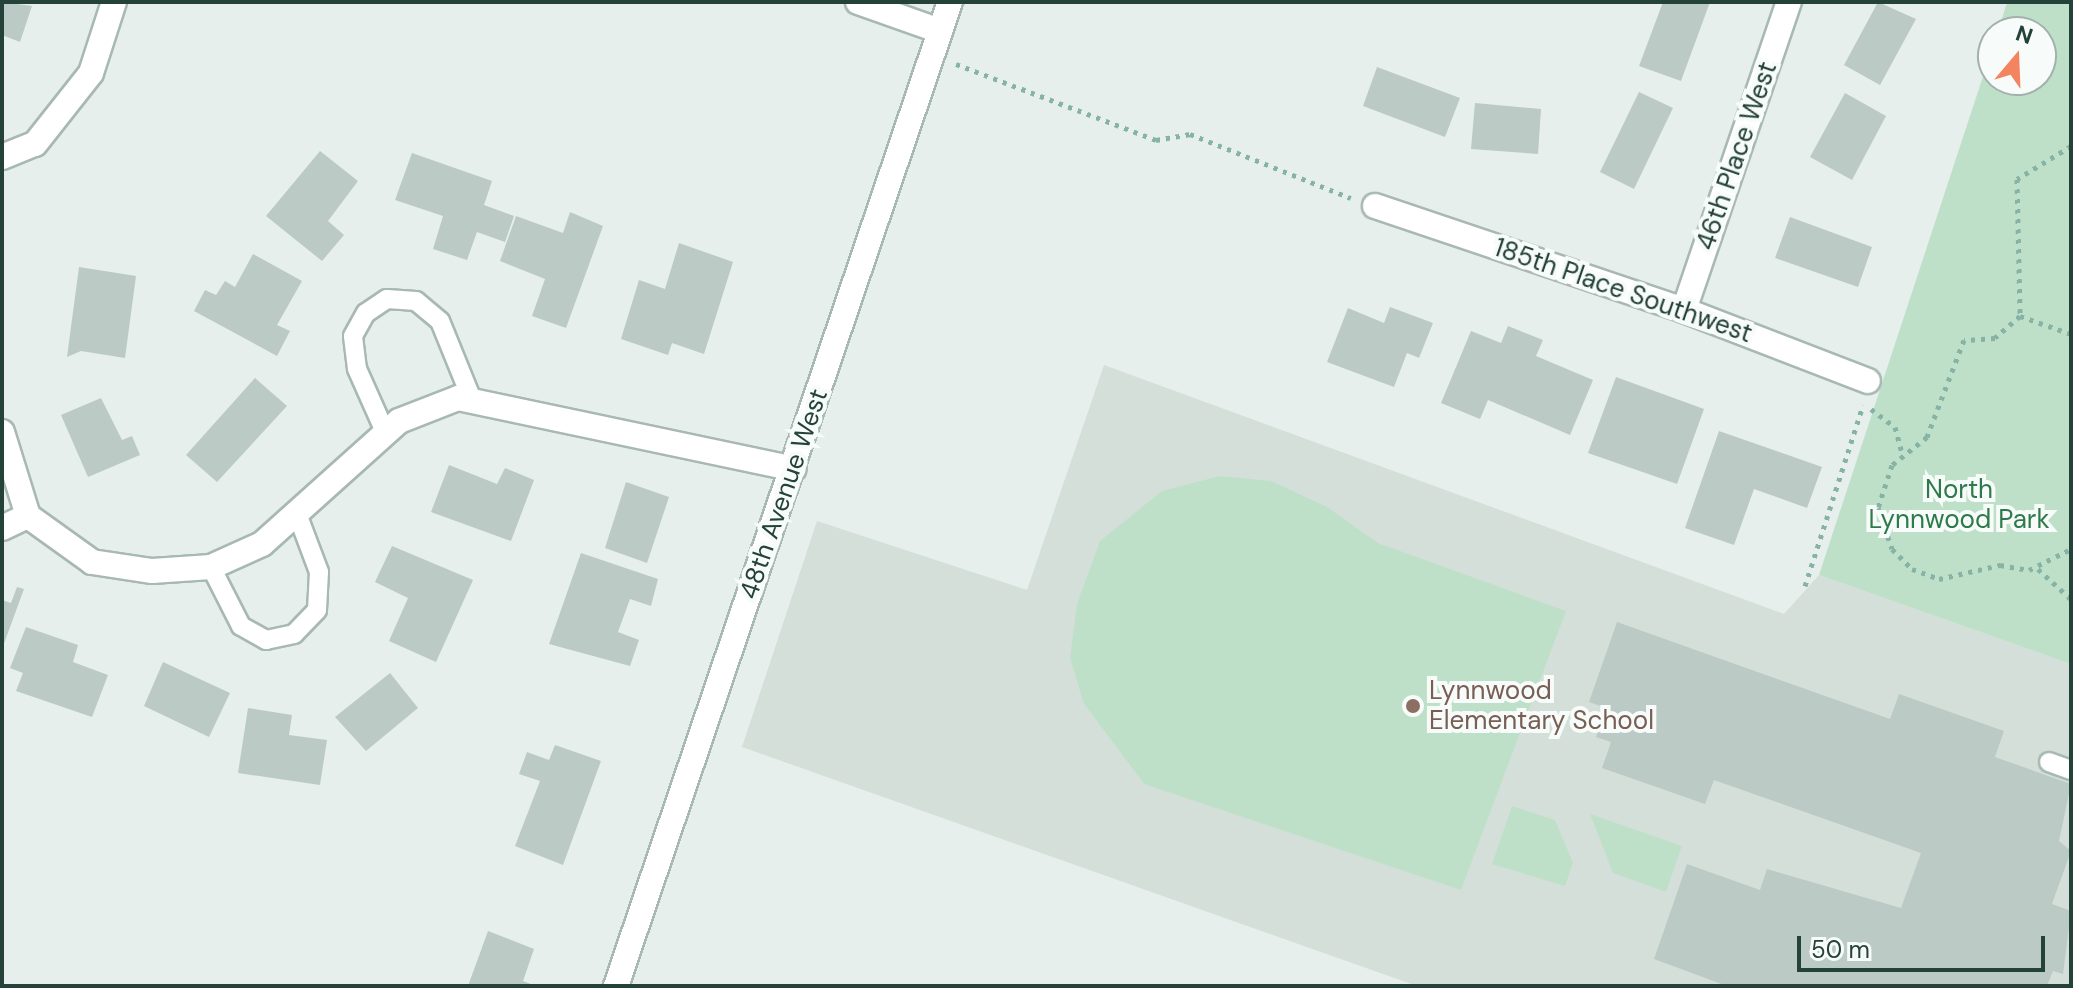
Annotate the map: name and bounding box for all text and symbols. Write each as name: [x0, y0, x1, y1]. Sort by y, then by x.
north arrow: [1977, 16, 2057, 96]
text: N: [2012, 18, 2037, 51]
street label: 46th Place West: [1690, 58, 1784, 254]
street label: 185th Place Southwest: [1490, 232, 1756, 350]
street label: 48th Avenue West: [733, 385, 835, 603]
park label: North Lynnwood Park: [1868, 474, 2050, 536]
place label: Lynnwood Elementary School: [1429, 675, 1654, 736]
marker: Lynnwood Elementary School: [1404, 697, 1422, 715]
scale bar: [1801, 920, 2049, 970]
text: 50 m: [1811, 934, 1870, 965]

